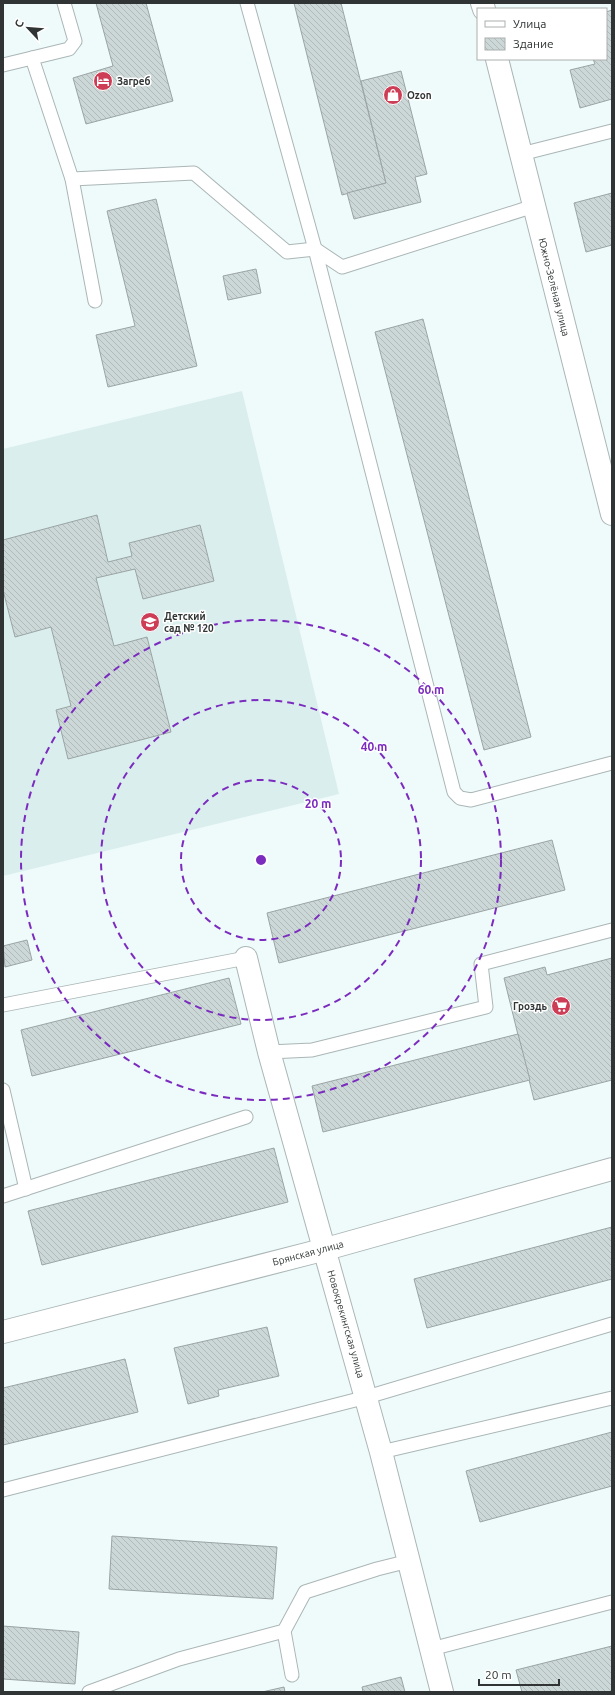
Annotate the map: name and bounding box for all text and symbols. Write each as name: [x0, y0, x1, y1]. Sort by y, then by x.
north arrow: [8, 8, 48, 48]
legend: [477, 8, 607, 60]
text: Улица: [513, 17, 546, 30]
text: С: [12, 18, 26, 29]
text: Здание: [513, 37, 554, 50]
hotel icon: Загреб: [92, 70, 114, 92]
place label: Загреб: [117, 76, 151, 87]
shop icon: Ozon: [382, 84, 404, 106]
place label: Ozon: [407, 90, 432, 101]
street label: Южно-Зелёная улица: [536, 237, 572, 337]
school or university icon: Детский сад № 120: [139, 611, 161, 633]
place label: Детский сад № 120: [164, 611, 214, 634]
text: 60 m: [418, 683, 444, 696]
text: 40 m: [361, 740, 387, 753]
text: 20 m: [305, 797, 331, 810]
centre of rings: [254, 853, 268, 867]
supermarket icon: Гроздь: [550, 995, 572, 1017]
place label: Гроздь: [513, 1001, 547, 1012]
street label: Брянская улица: [271, 1238, 345, 1268]
street label: Новокрекингская улица: [325, 1269, 367, 1379]
scale bar: [479, 1661, 559, 1687]
text: 20 m: [485, 1668, 512, 1681]

